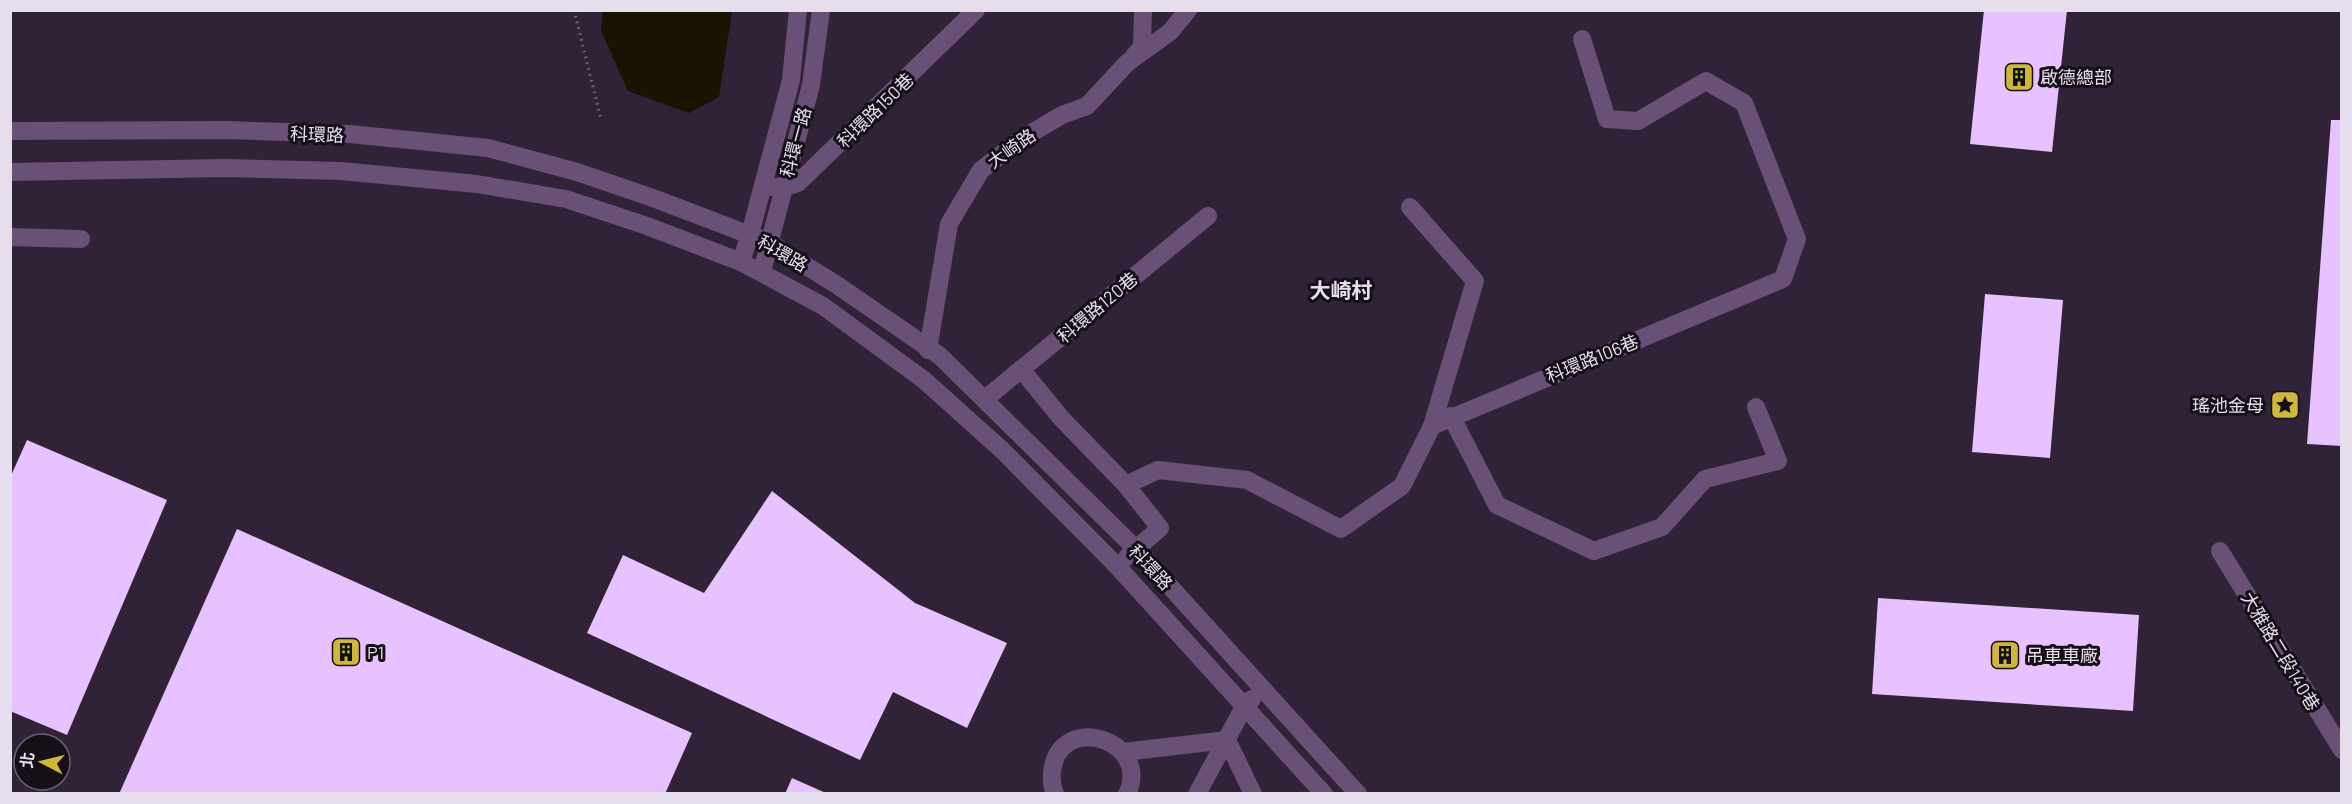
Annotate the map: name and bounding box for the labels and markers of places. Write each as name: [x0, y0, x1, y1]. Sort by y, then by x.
building icon: 啟德總部: [2003, 61, 2035, 93]
place label: 啟德總部: [2040, 66, 2112, 88]
place icon: 瑤池金母: [2269, 389, 2301, 421]
place label: 瑤池金母: [2192, 394, 2264, 416]
building icon: P1: [330, 636, 362, 668]
building icon: 吊車車廠: [1989, 639, 2021, 671]
place label: P1: [367, 641, 384, 663]
place label: 吊車車廠: [2026, 644, 2098, 666]

